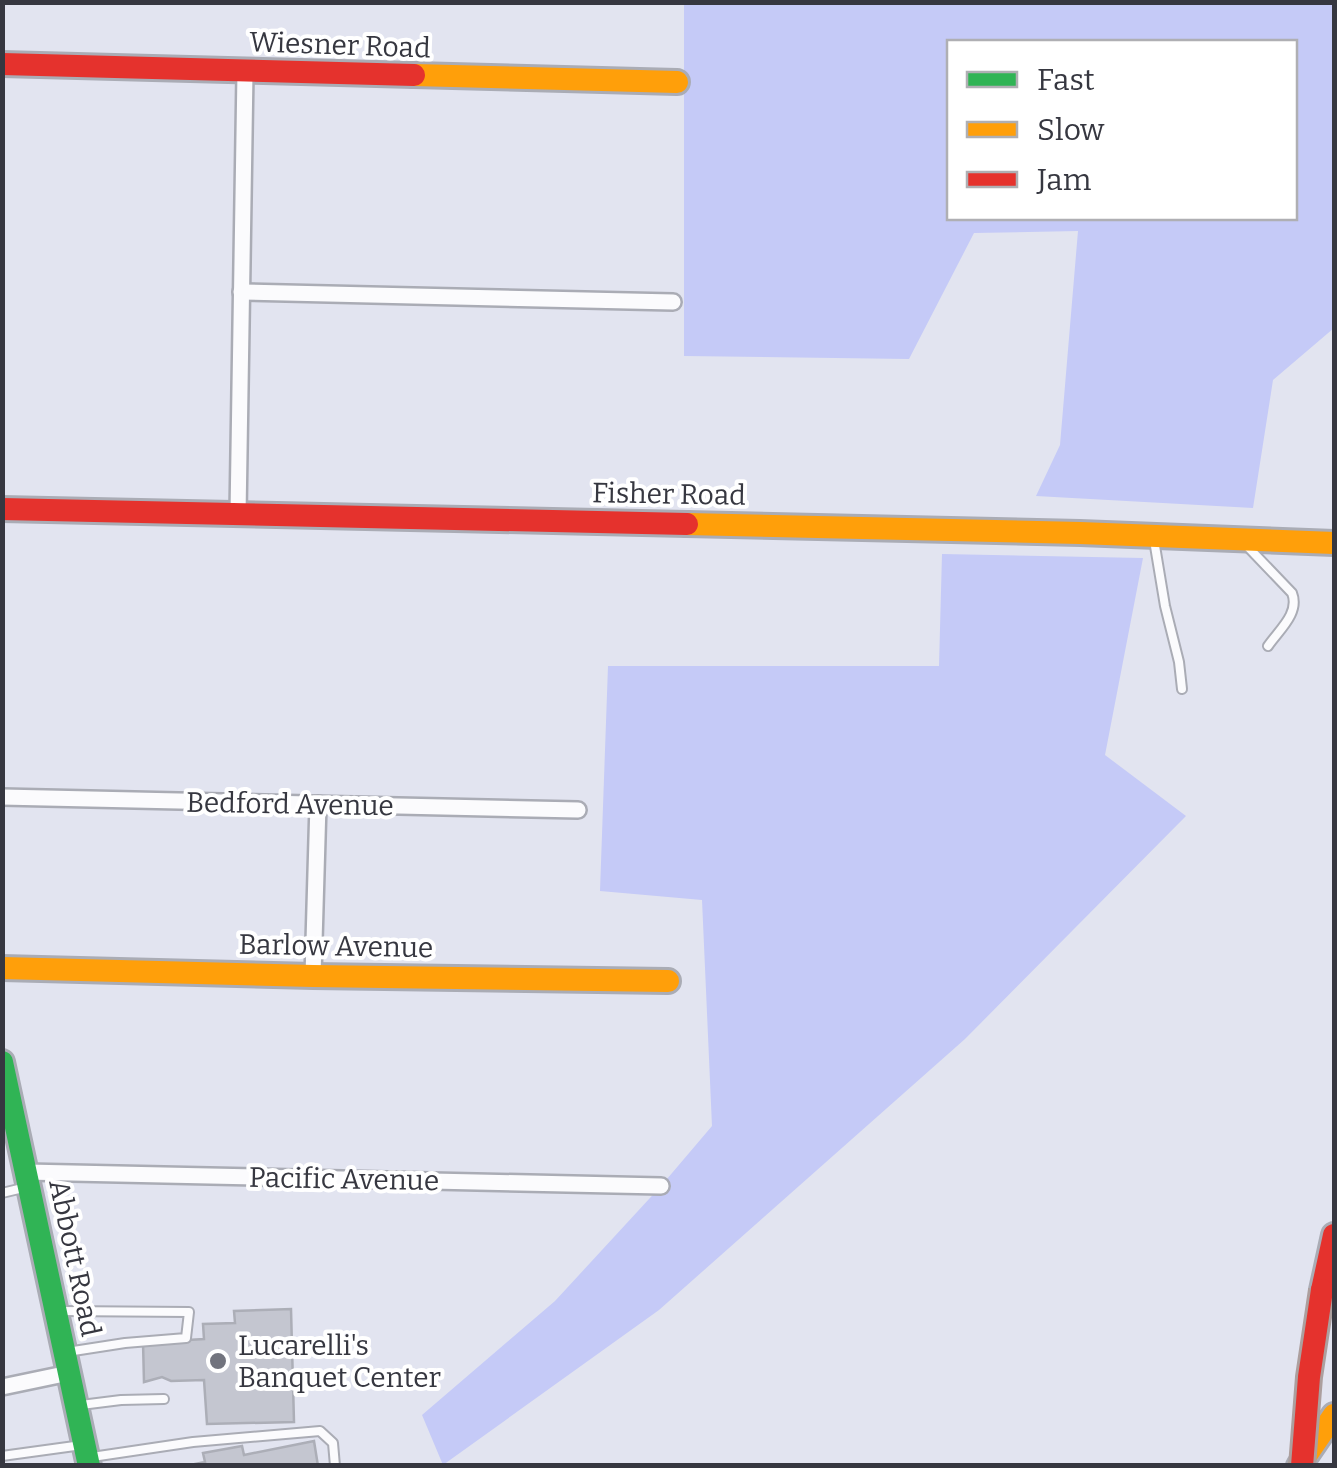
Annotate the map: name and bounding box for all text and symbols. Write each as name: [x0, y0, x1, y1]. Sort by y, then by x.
street label: Wiesner Road: [249, 25, 431, 65]
legend: [947, 40, 1297, 220]
text: Fast: [1037, 62, 1095, 98]
text: Slow: [1037, 112, 1105, 148]
text: Jam: [1036, 162, 1092, 198]
street label: Fisher Road: [592, 476, 746, 512]
street label: Bedford Avenue: [186, 786, 394, 822]
street label: Barlow Avenue: [238, 928, 434, 964]
street label: Pacific Avenue: [249, 1161, 439, 1197]
street label: Abbott Road: [42, 1176, 108, 1340]
place label: Lucarelli's Banquet Center: [238, 1329, 441, 1394]
marker: Lucarelli's Banquet Center: [207, 1350, 229, 1372]

